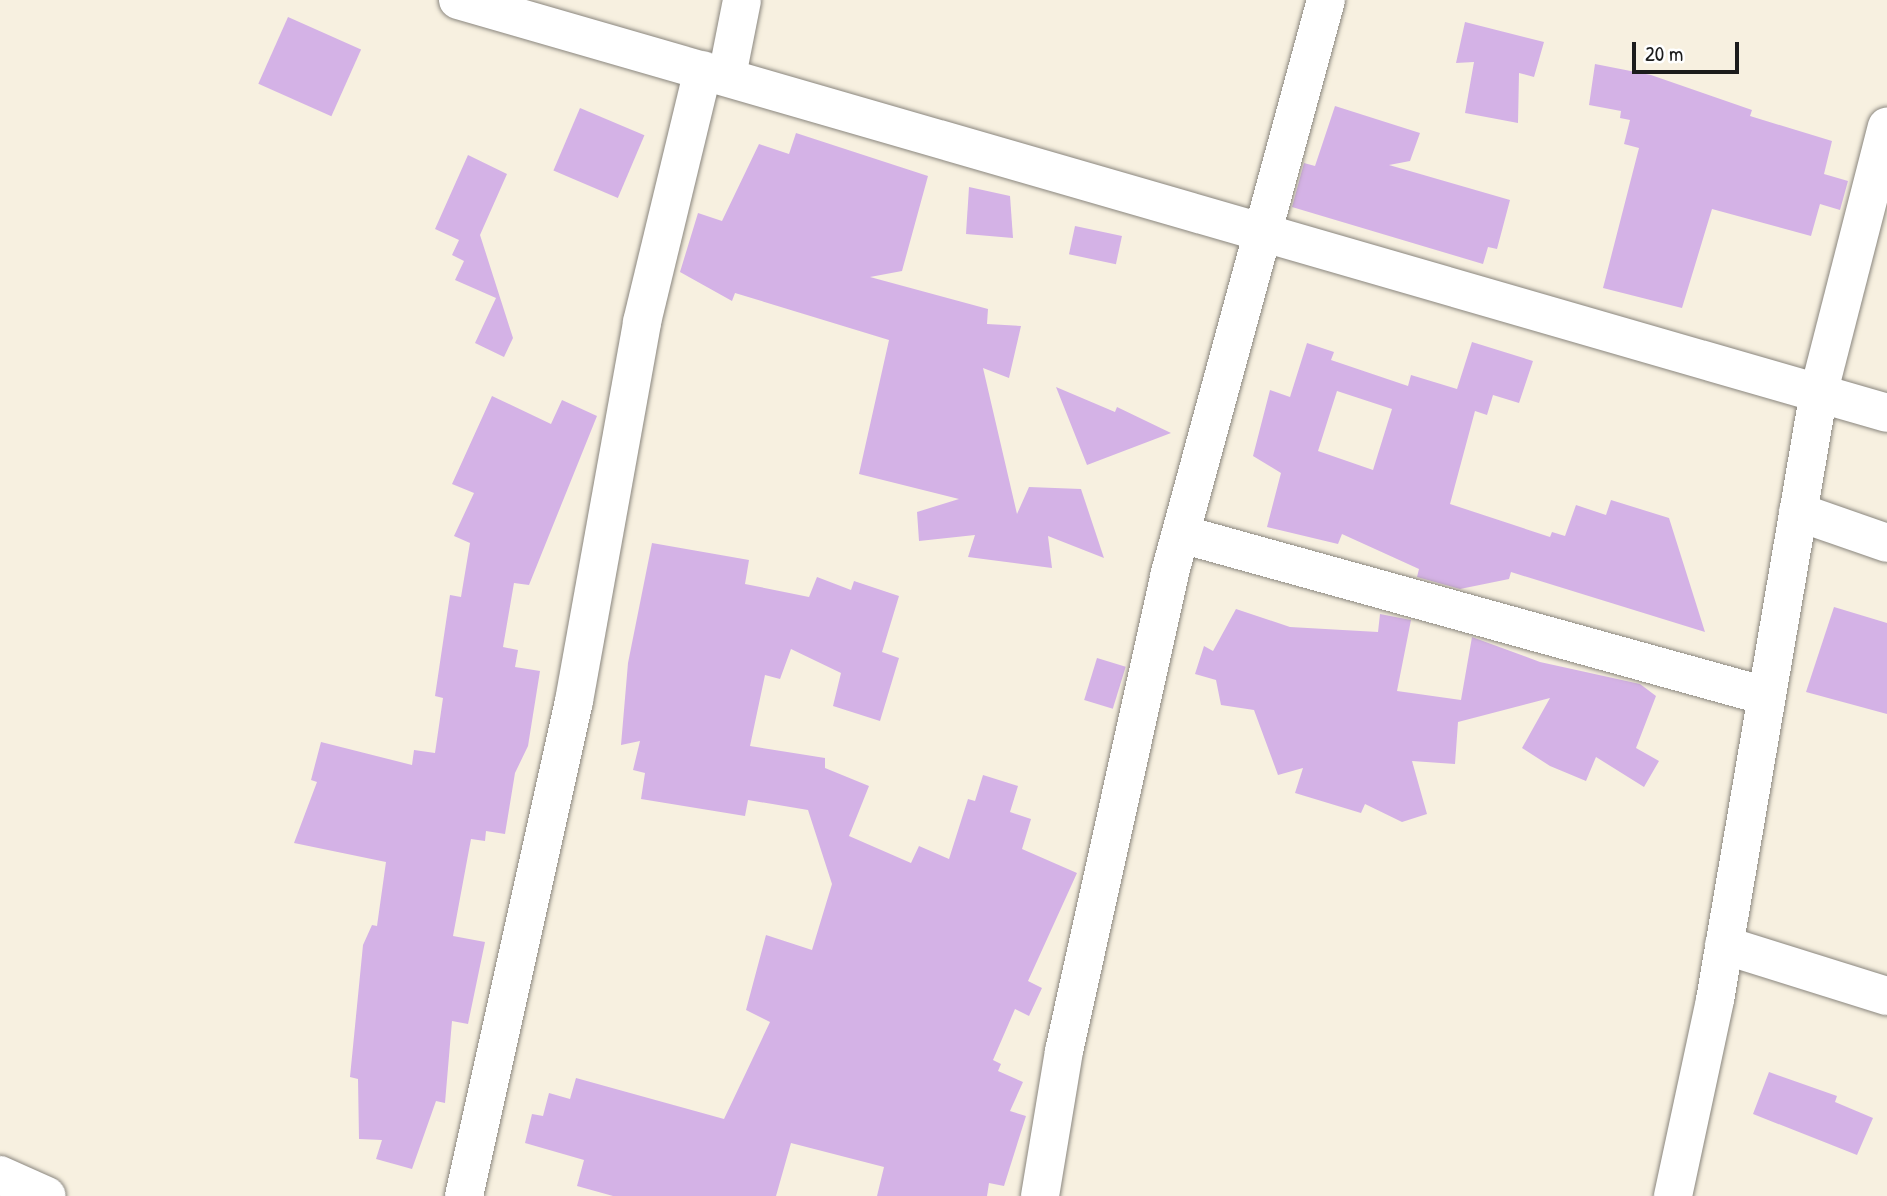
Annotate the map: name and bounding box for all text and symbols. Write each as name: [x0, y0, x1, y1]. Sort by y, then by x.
scale bar: [1635, 28, 1742, 72]
text: 20 m: [1645, 39, 1683, 68]

